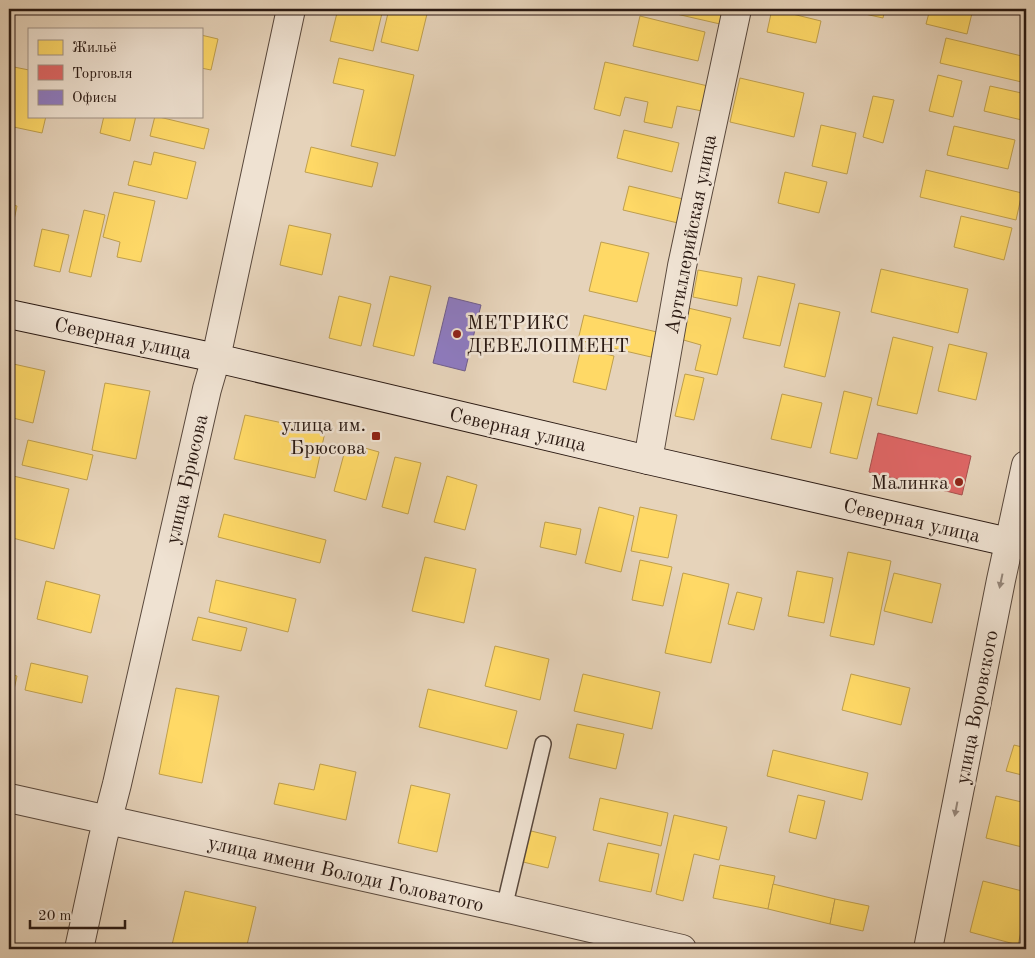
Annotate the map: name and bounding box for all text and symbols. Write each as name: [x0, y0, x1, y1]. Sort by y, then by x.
legend: [28, 28, 202, 118]
text: Жильё: [72, 41, 117, 56]
text: Торговля: [72, 67, 133, 82]
text: Офисы: [72, 91, 117, 106]
street label: Артиллерийская улица: [663, 133, 721, 336]
place label: МЕТРИКС ДЕВЕЛОПМЕНТ: [467, 314, 629, 357]
street label: Северная улица: [52, 316, 193, 364]
marker: МЕТРИКС ДЕВЕЛОПМЕНТ: [451, 328, 463, 340]
street label: Северная улица: [447, 405, 588, 456]
street label: улица Брюсова: [163, 412, 213, 546]
place label: улица им. Брюсова: [281, 416, 366, 459]
marker: улица им. Брюсова: [370, 430, 382, 442]
place label: Малинка: [871, 474, 949, 494]
marker: Малинка: [953, 476, 965, 488]
street label: Северная улица: [841, 496, 982, 547]
one-way arrow: [997, 573, 1005, 588]
street label: улица Воровского: [953, 629, 1003, 786]
one-way arrow: [952, 801, 960, 817]
street label: улица имени Володи Головатого: [206, 833, 486, 917]
scale bar: [30, 898, 125, 930]
text: 20 m: [38, 909, 72, 924]

